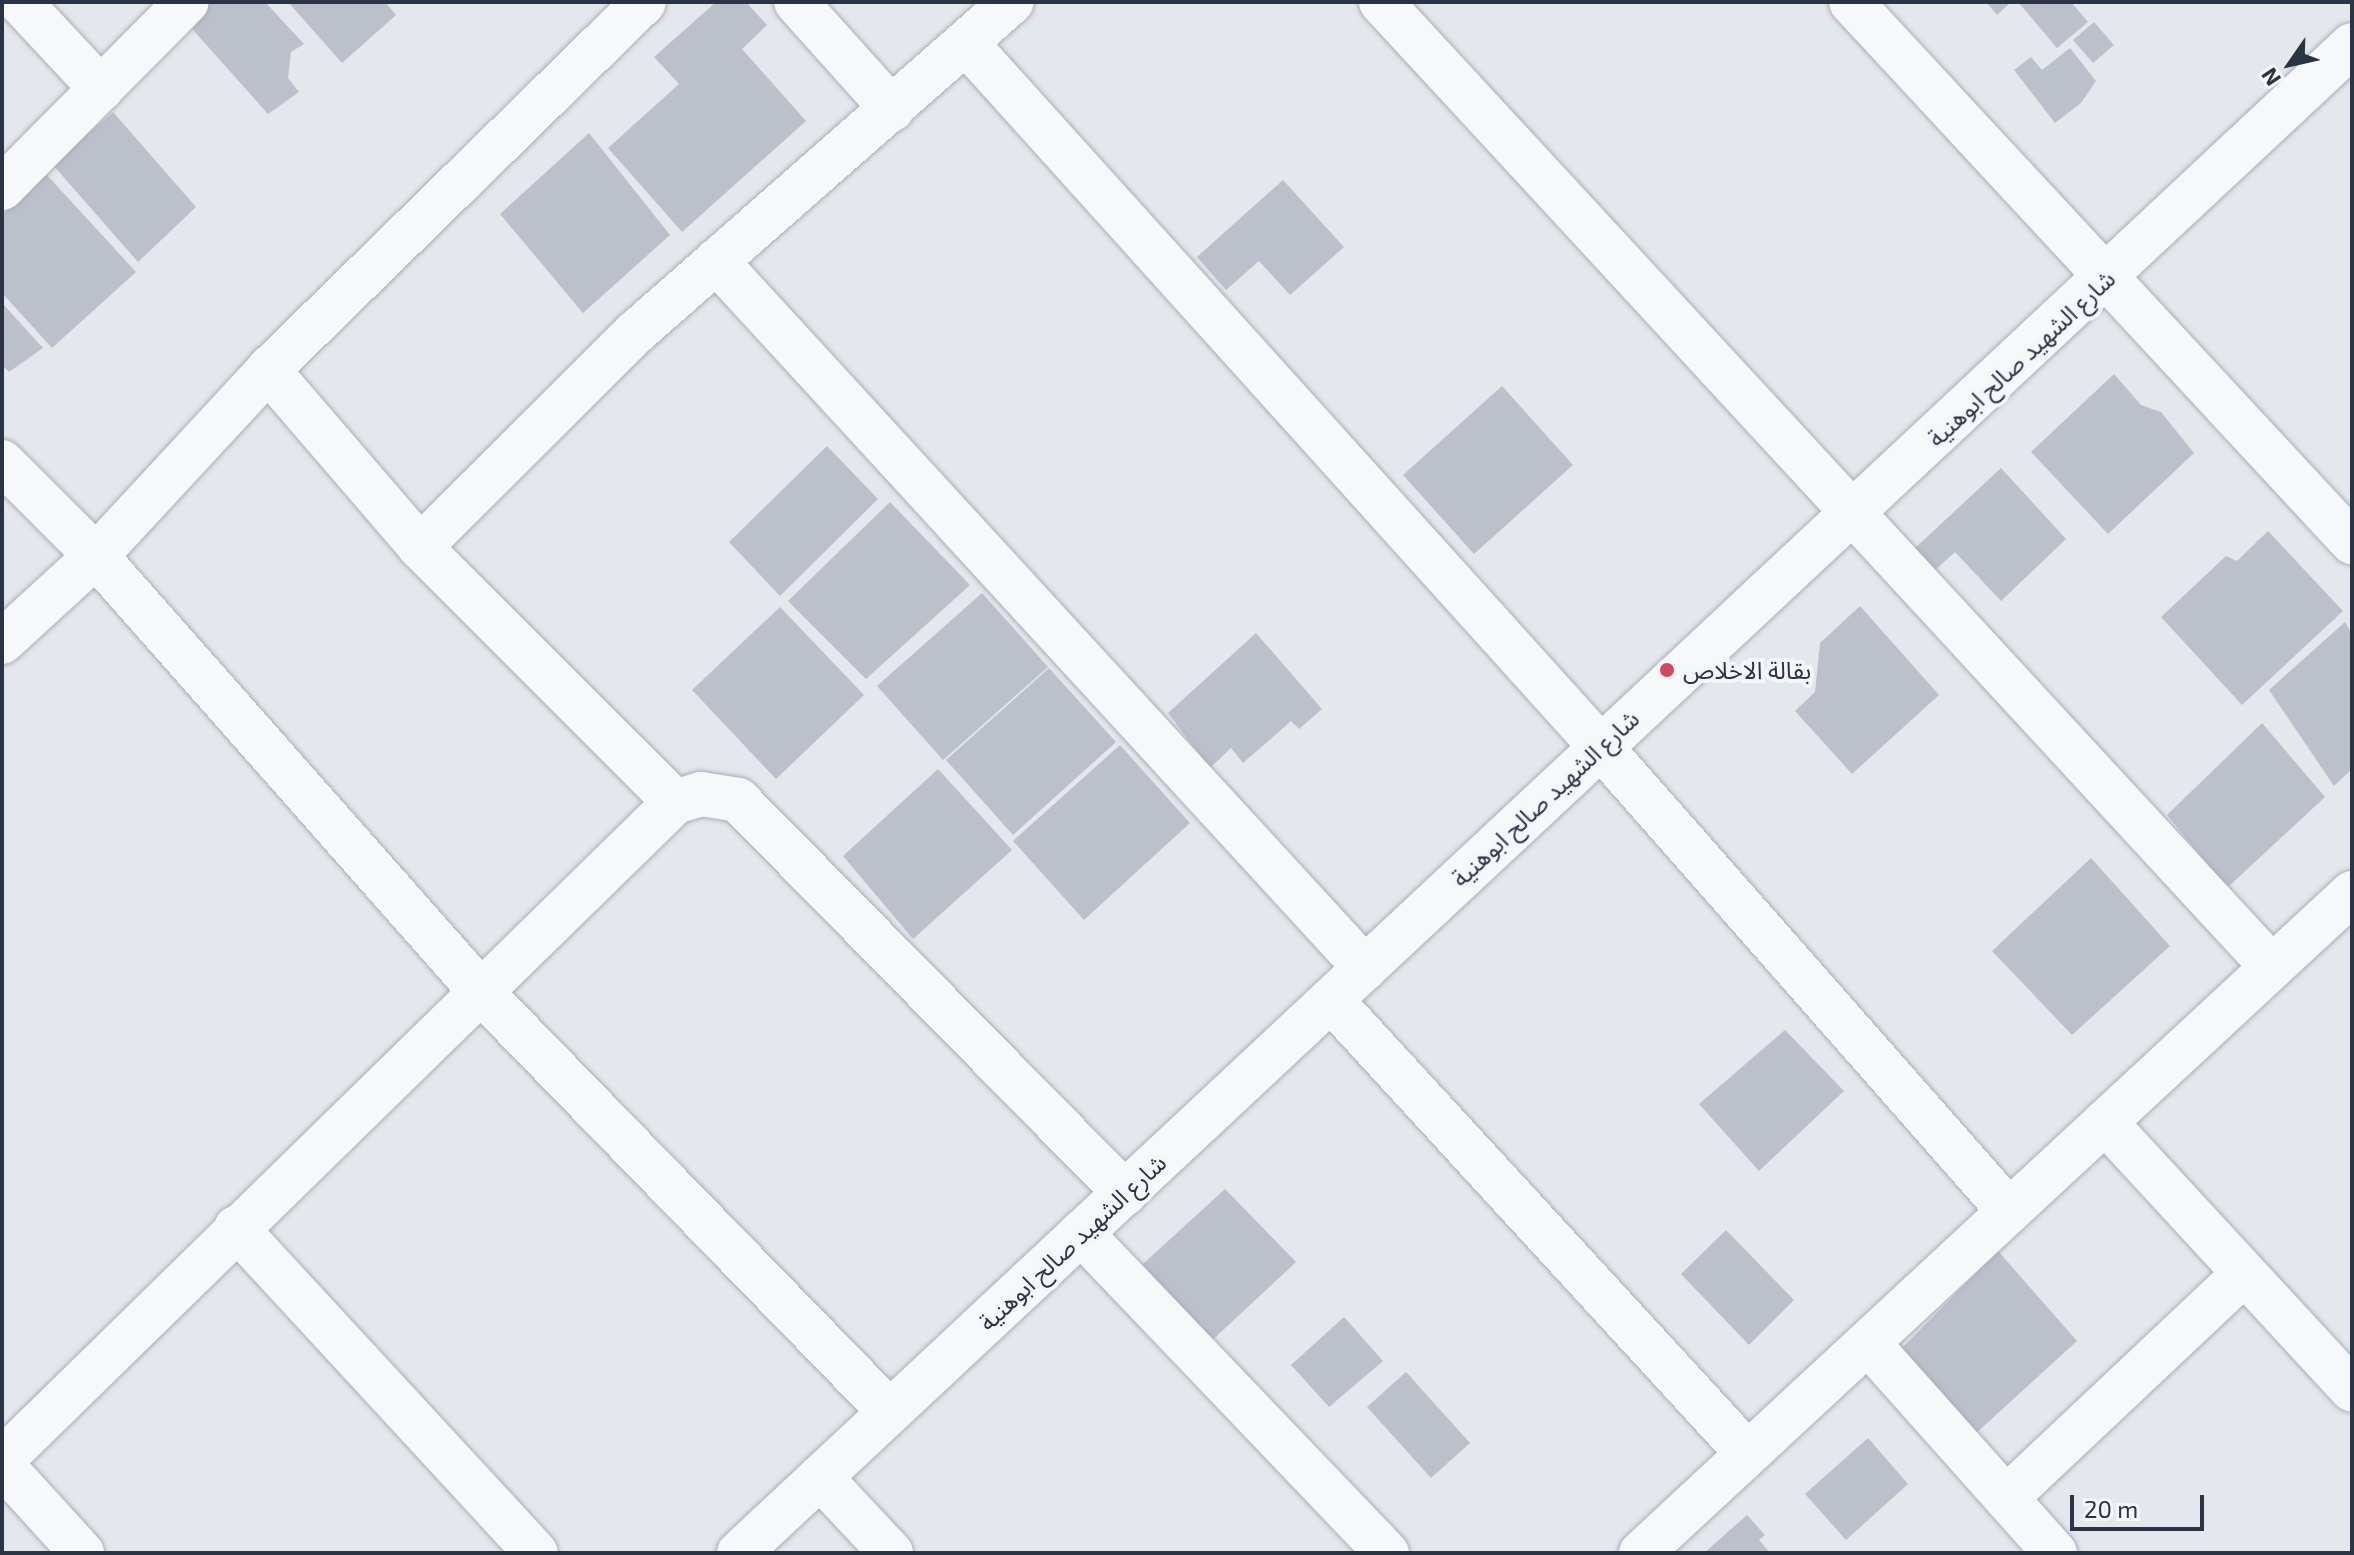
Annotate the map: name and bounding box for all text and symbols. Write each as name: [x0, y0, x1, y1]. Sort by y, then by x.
north arrow: [2250, 24, 2330, 104]
text: N: [2255, 64, 2285, 91]
street label: شارع الشهيد صالح ابوهنية: [1921, 264, 2121, 452]
place label: بقالة الاخلاص: [1683, 656, 1811, 684]
marker: بقالة الاخلاص: [1658, 661, 1676, 679]
street label: شارع الشهيد صالح ابوهنية: [1445, 704, 1645, 892]
street label: شارع الشهيد صالح ابوهنية: [972, 1148, 1172, 1336]
scale bar: [2074, 1479, 2208, 1529]
text: 20 m: [2084, 1494, 2138, 1523]

